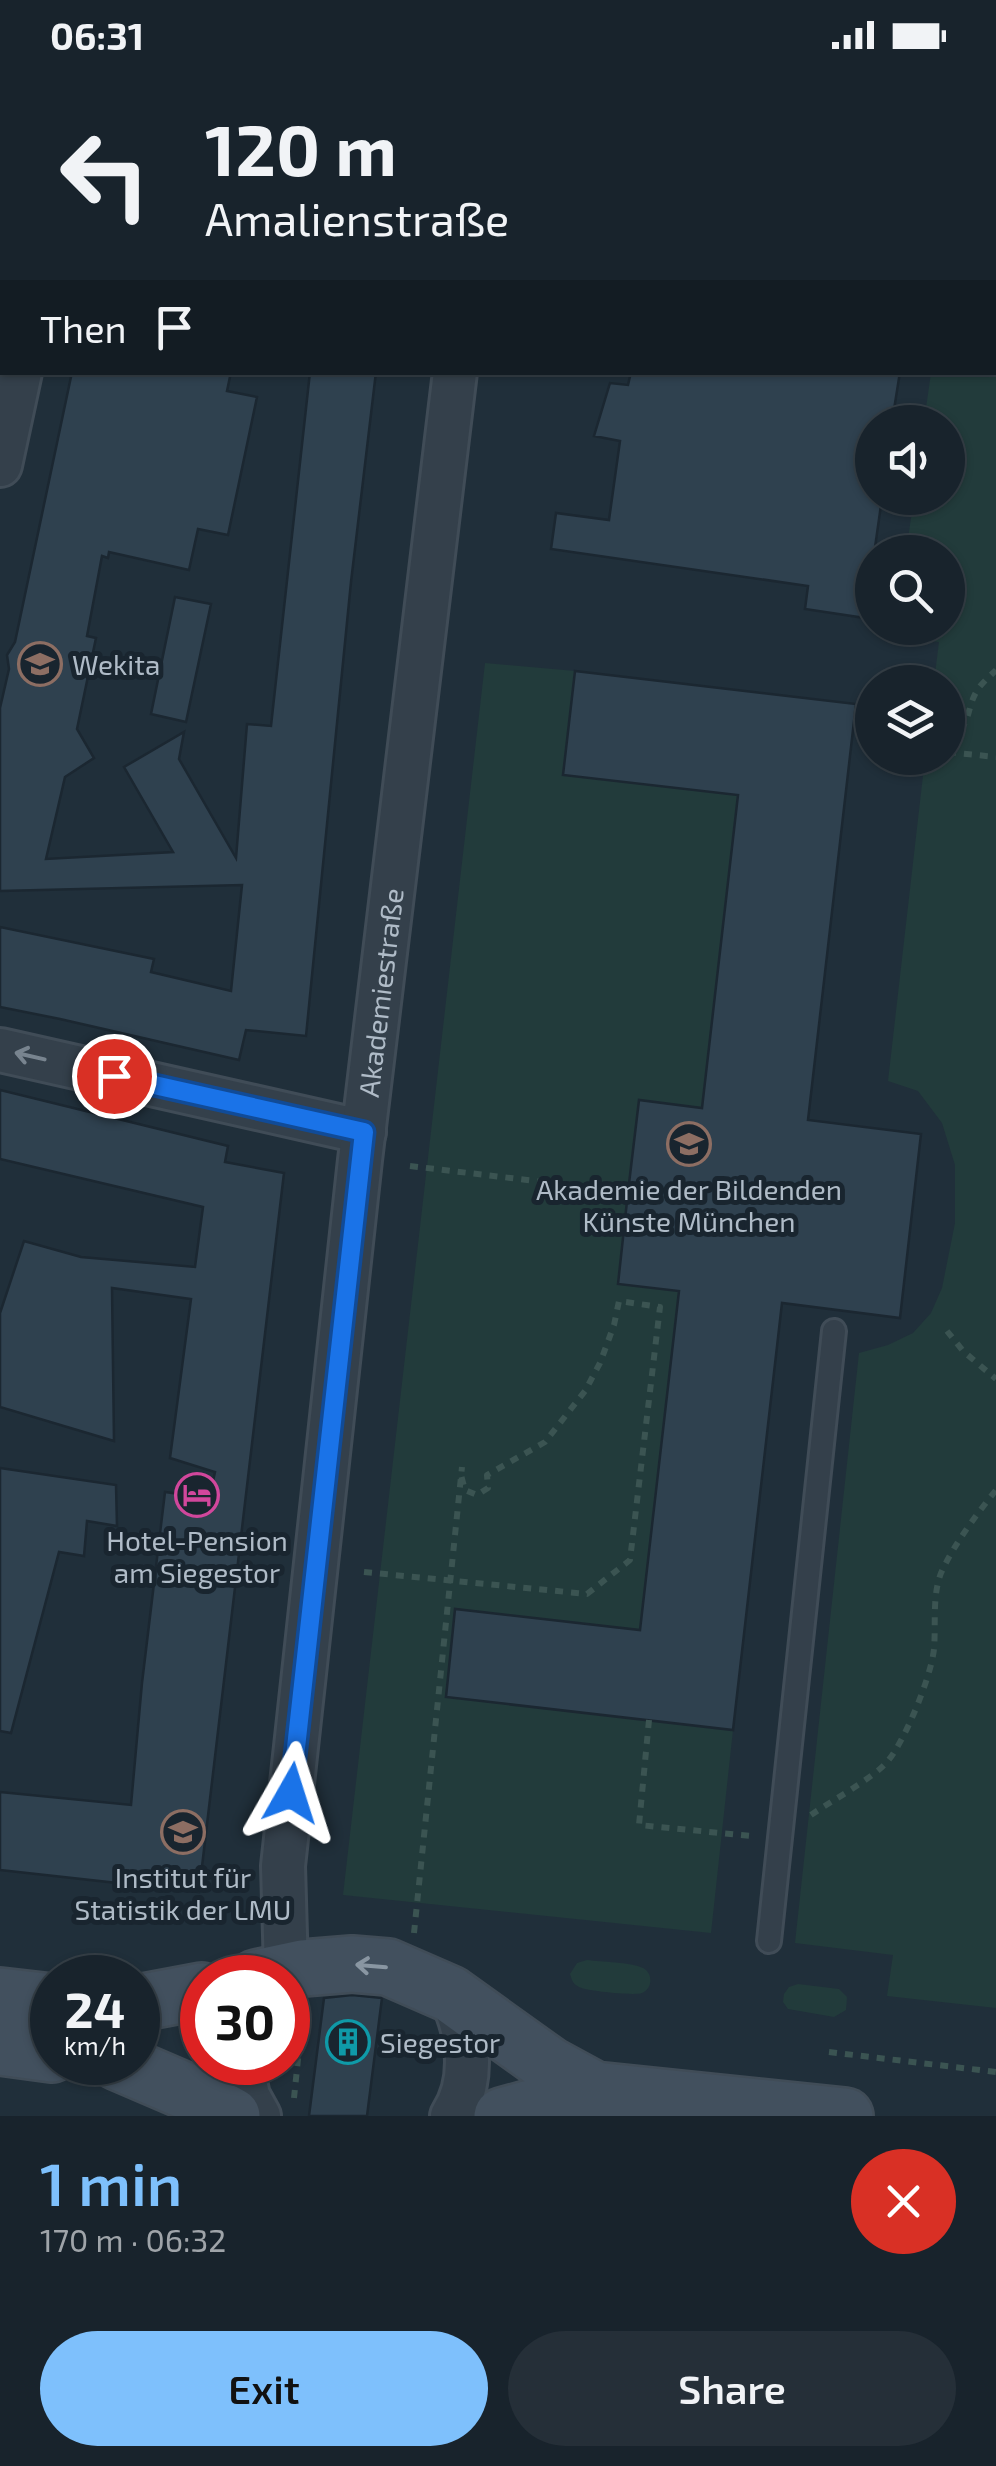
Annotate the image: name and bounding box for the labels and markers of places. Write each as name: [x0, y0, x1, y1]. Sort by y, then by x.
school or university icon: Wekita: [17, 641, 63, 687]
place label: Wekita: [72, 647, 160, 681]
pin: [72, 1034, 157, 1119]
school or university icon: Akademie der Bildenden Künste München: [666, 1121, 712, 1167]
place label: Akademie der Bildenden Künste München: [536, 1172, 842, 1238]
hotel icon: Hotel-Pension am Siegestor: [174, 1472, 220, 1518]
place label: Hotel-Pension am Siegestor: [106, 1523, 288, 1589]
school or university icon: Institut für Statistik der LMU: [160, 1809, 206, 1855]
place label: Institut für Statistik der LMU: [75, 1860, 291, 1926]
building icon: Siegestor: [325, 2019, 371, 2065]
place label: Siegestor: [380, 2025, 500, 2059]

